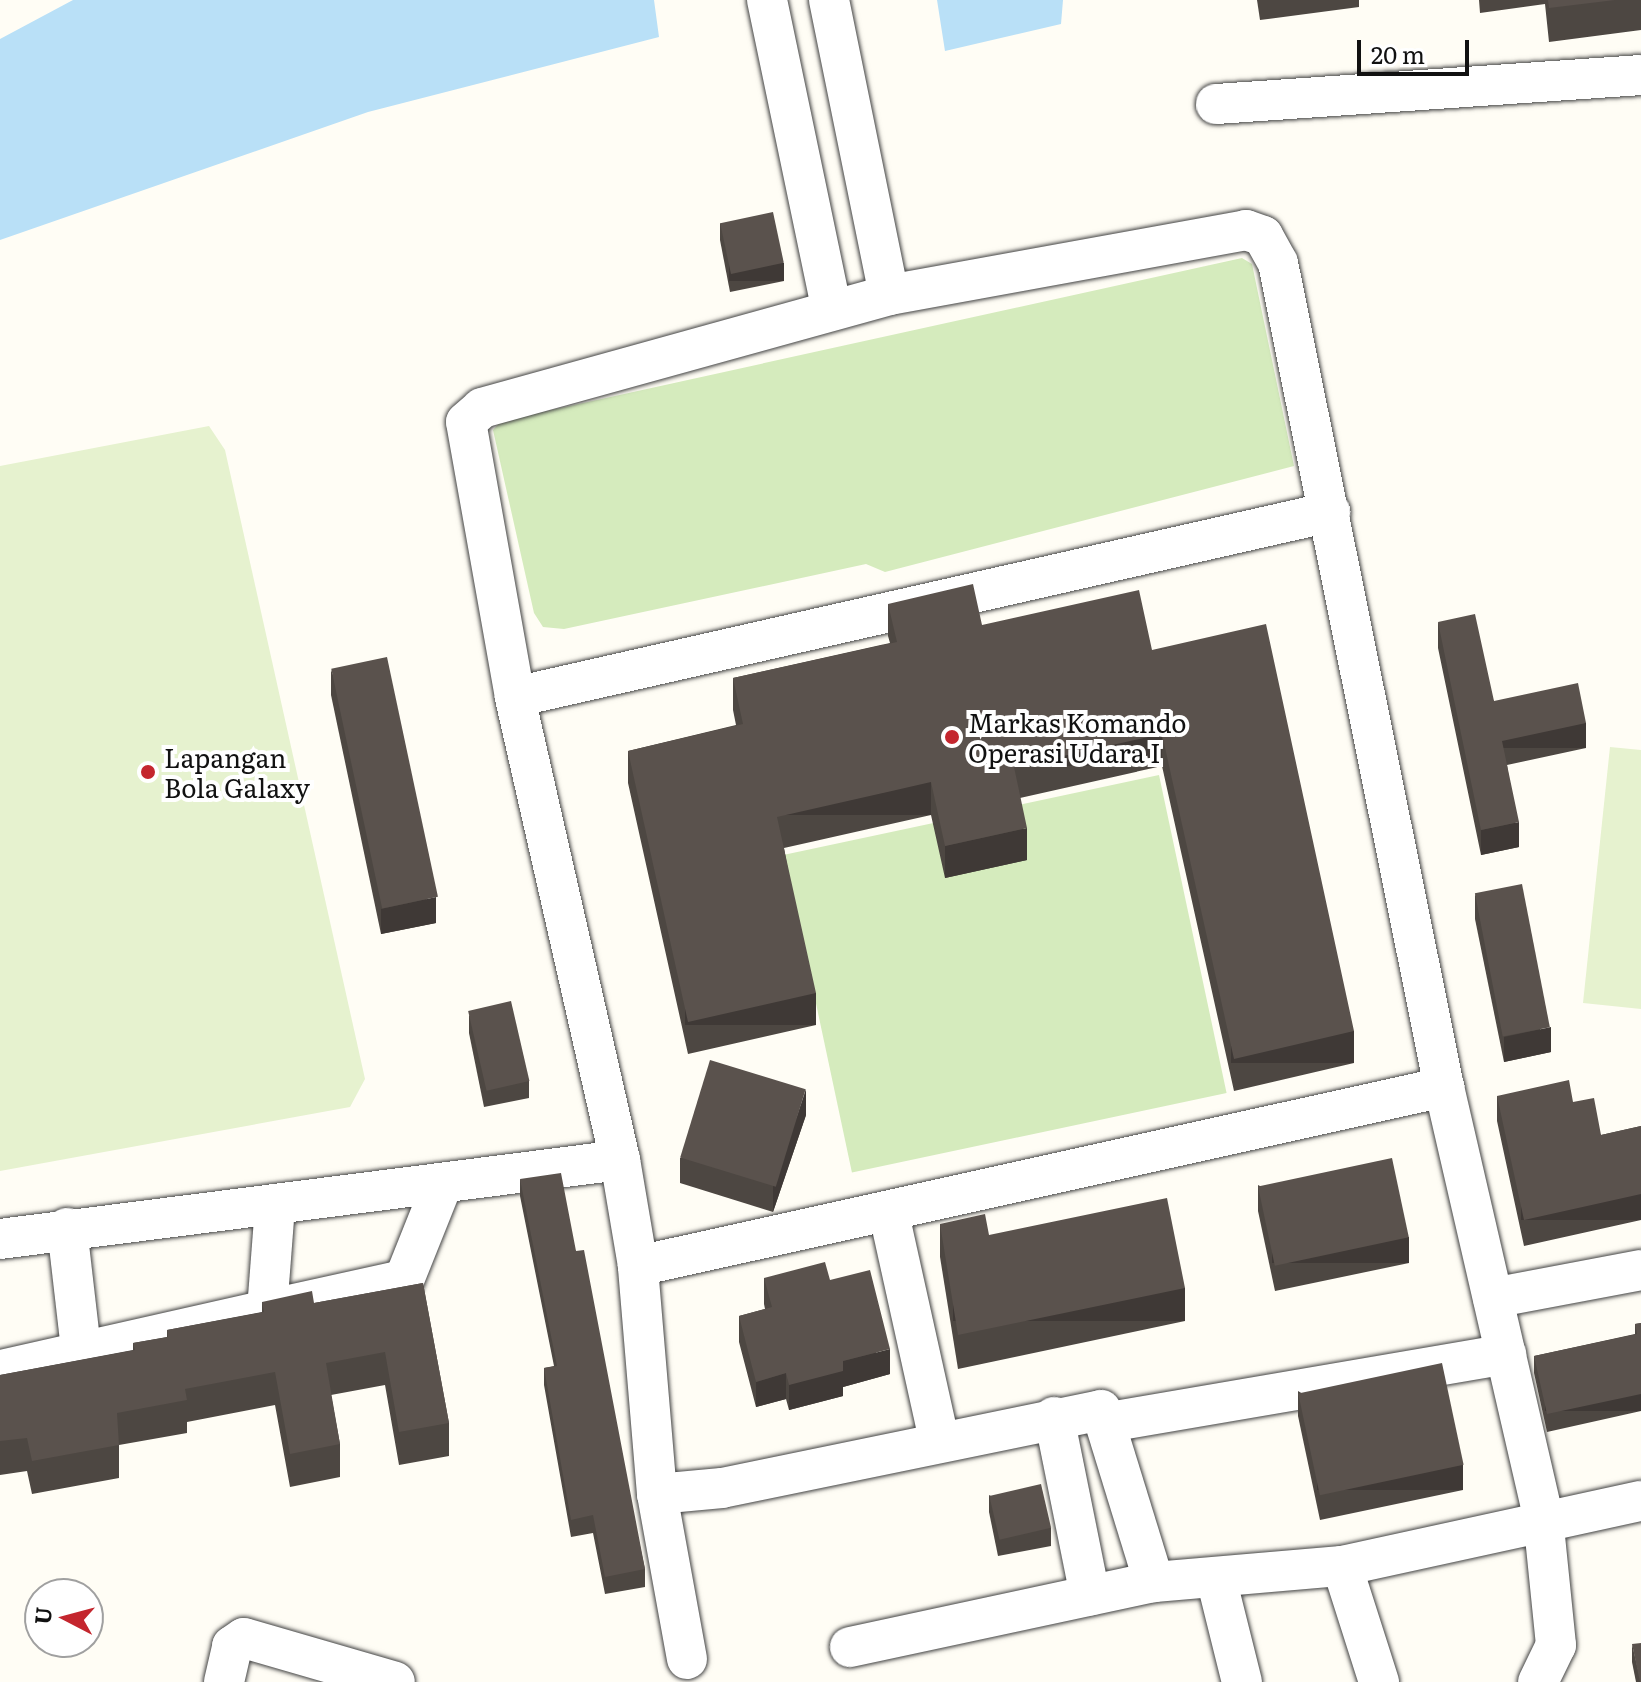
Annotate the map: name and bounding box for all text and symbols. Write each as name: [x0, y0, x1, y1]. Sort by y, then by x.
scale bar: [1361, 24, 1473, 74]
text: 20 m: [1371, 36, 1425, 71]
place label: Markas Komando Operasi Udara I: [968, 706, 1187, 768]
marker: Markas Komando Operasi Udara I: [943, 728, 961, 746]
place label: Lapangan Bola Galaxy: [164, 741, 310, 802]
marker: Lapangan Bola Galaxy: [139, 763, 157, 781]
north arrow: [24, 1578, 104, 1658]
text: U: [24, 1605, 59, 1626]

